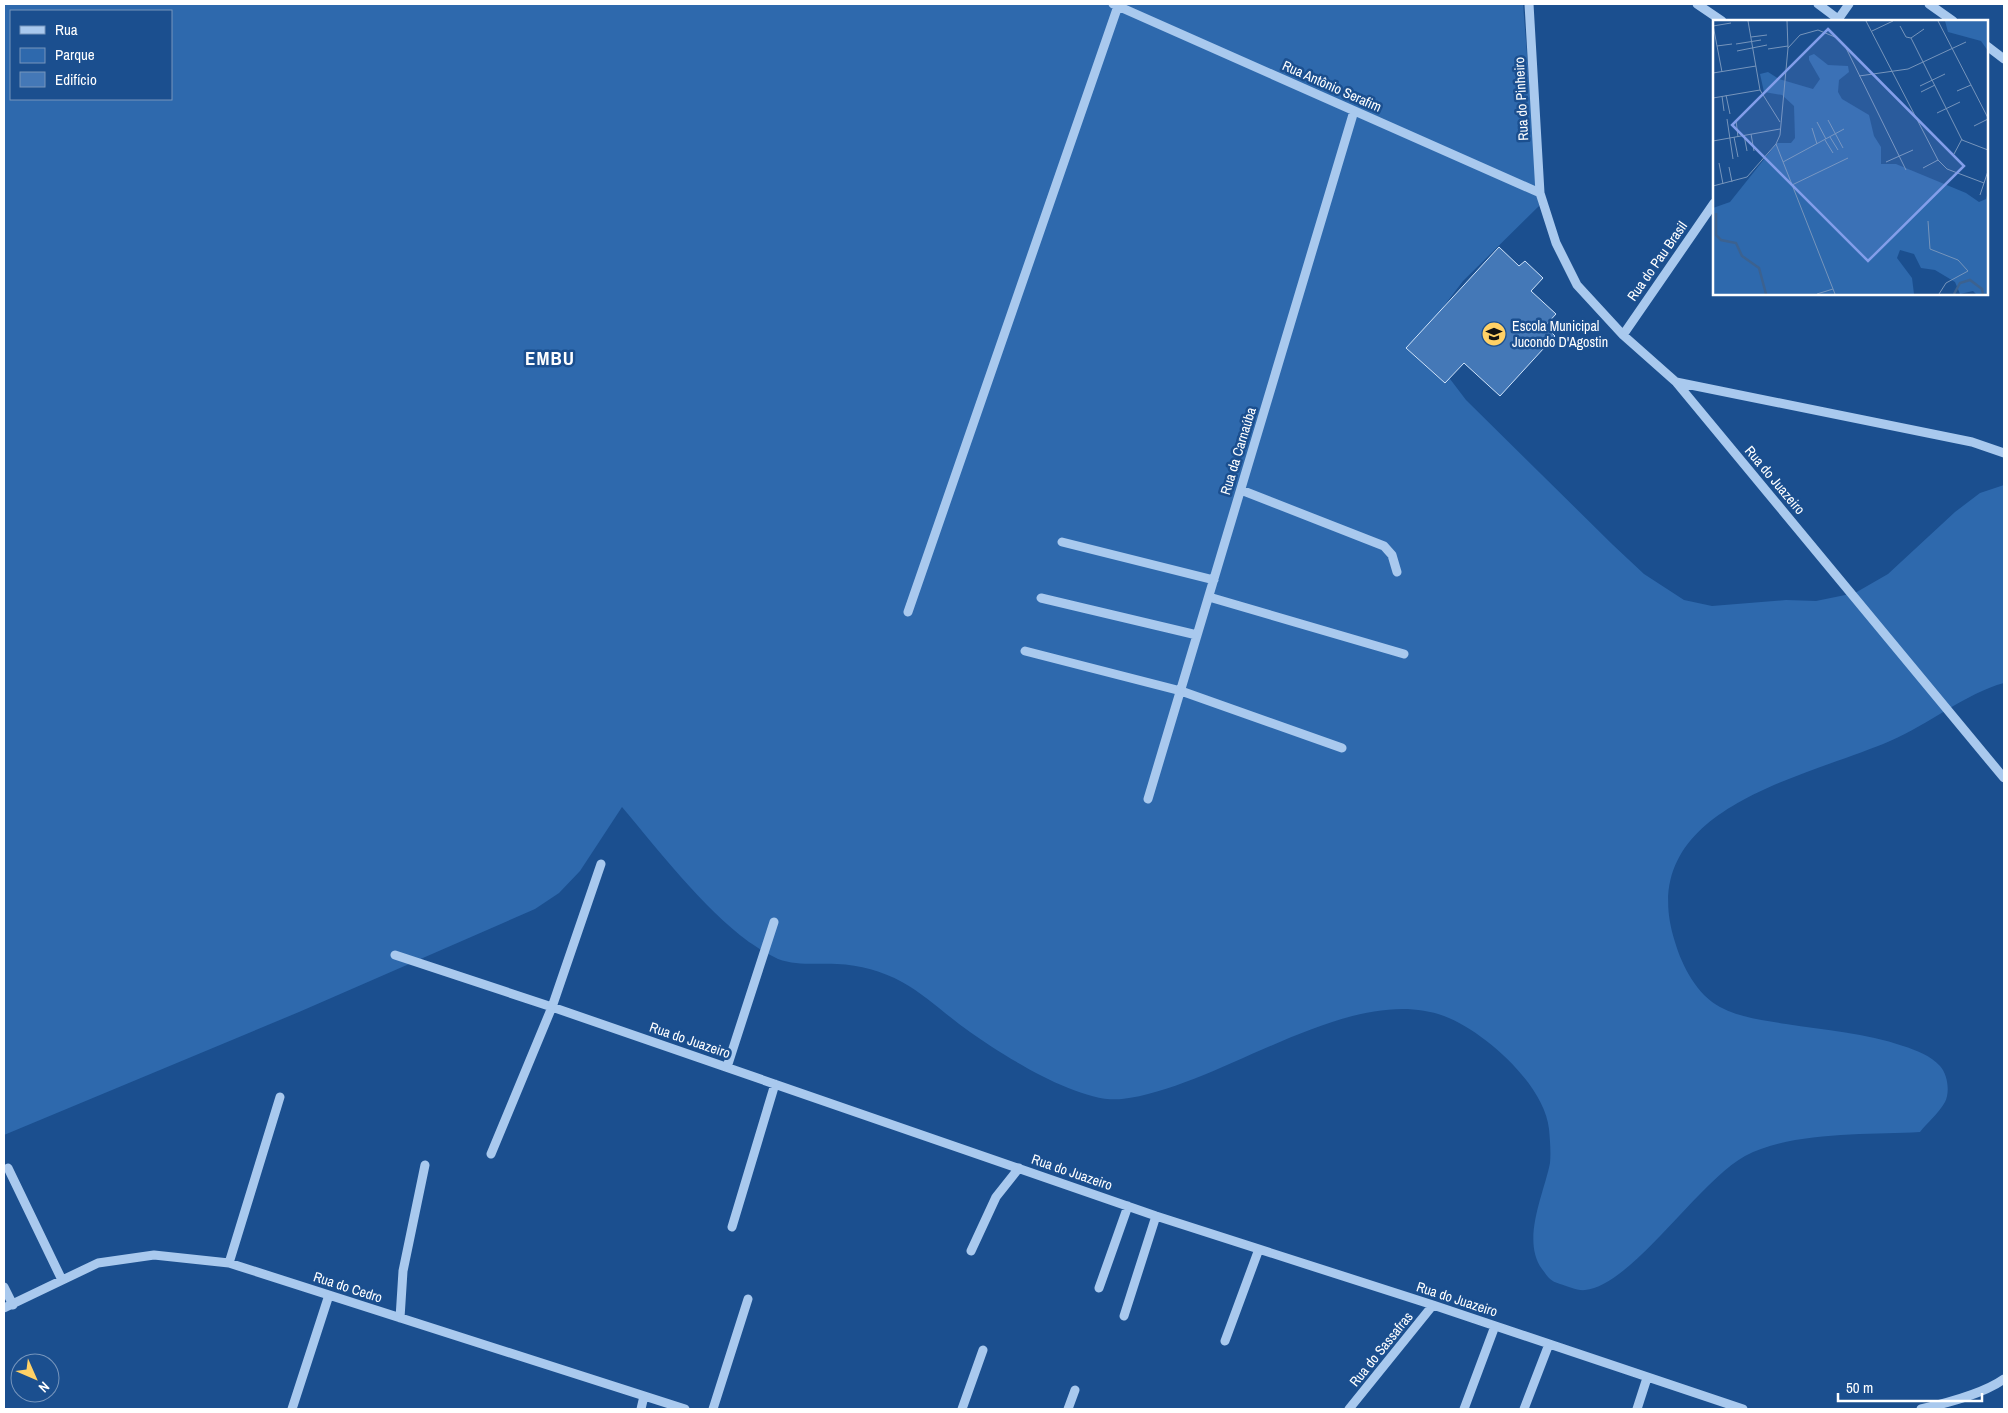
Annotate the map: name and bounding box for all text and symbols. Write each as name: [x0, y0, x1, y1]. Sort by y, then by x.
legend: [10, 10, 172, 100]
text: Rua: [55, 19, 78, 40]
inset map: [1713, 20, 1988, 295]
text: Parque: [55, 44, 95, 65]
street label: Rua Antônio Serafim: [1280, 56, 1384, 116]
street label: Rua do Pinheiro: [1510, 57, 1532, 141]
text: Edifício: [55, 69, 97, 90]
street label: Rua do Pau Brasil: [1623, 218, 1691, 304]
place label: Escola Municipal Jucondo D'Agostin: [1512, 317, 1608, 351]
school or university icon: Escola Municipal Jucondo D'Agostin: [1481, 321, 1507, 347]
district label: EMBU: [525, 345, 575, 371]
street label: Rua da Carnaúba: [1216, 404, 1260, 497]
street label: Rua do Juazeiro: [1741, 442, 1809, 518]
street label: Rua do Juazeiro: [647, 1018, 733, 1062]
street label: Rua do Juazeiro: [1029, 1150, 1115, 1194]
street label: Rua do Cedro: [311, 1267, 385, 1307]
street label: Rua do Juazeiro: [1414, 1277, 1500, 1321]
street label: Rua do Sassafras: [1345, 1308, 1417, 1390]
north arrow: [10, 1353, 60, 1403]
scale bar: [1838, 1370, 1982, 1402]
text: 50 m: [1846, 1377, 1873, 1398]
text: N: [35, 1378, 53, 1396]

